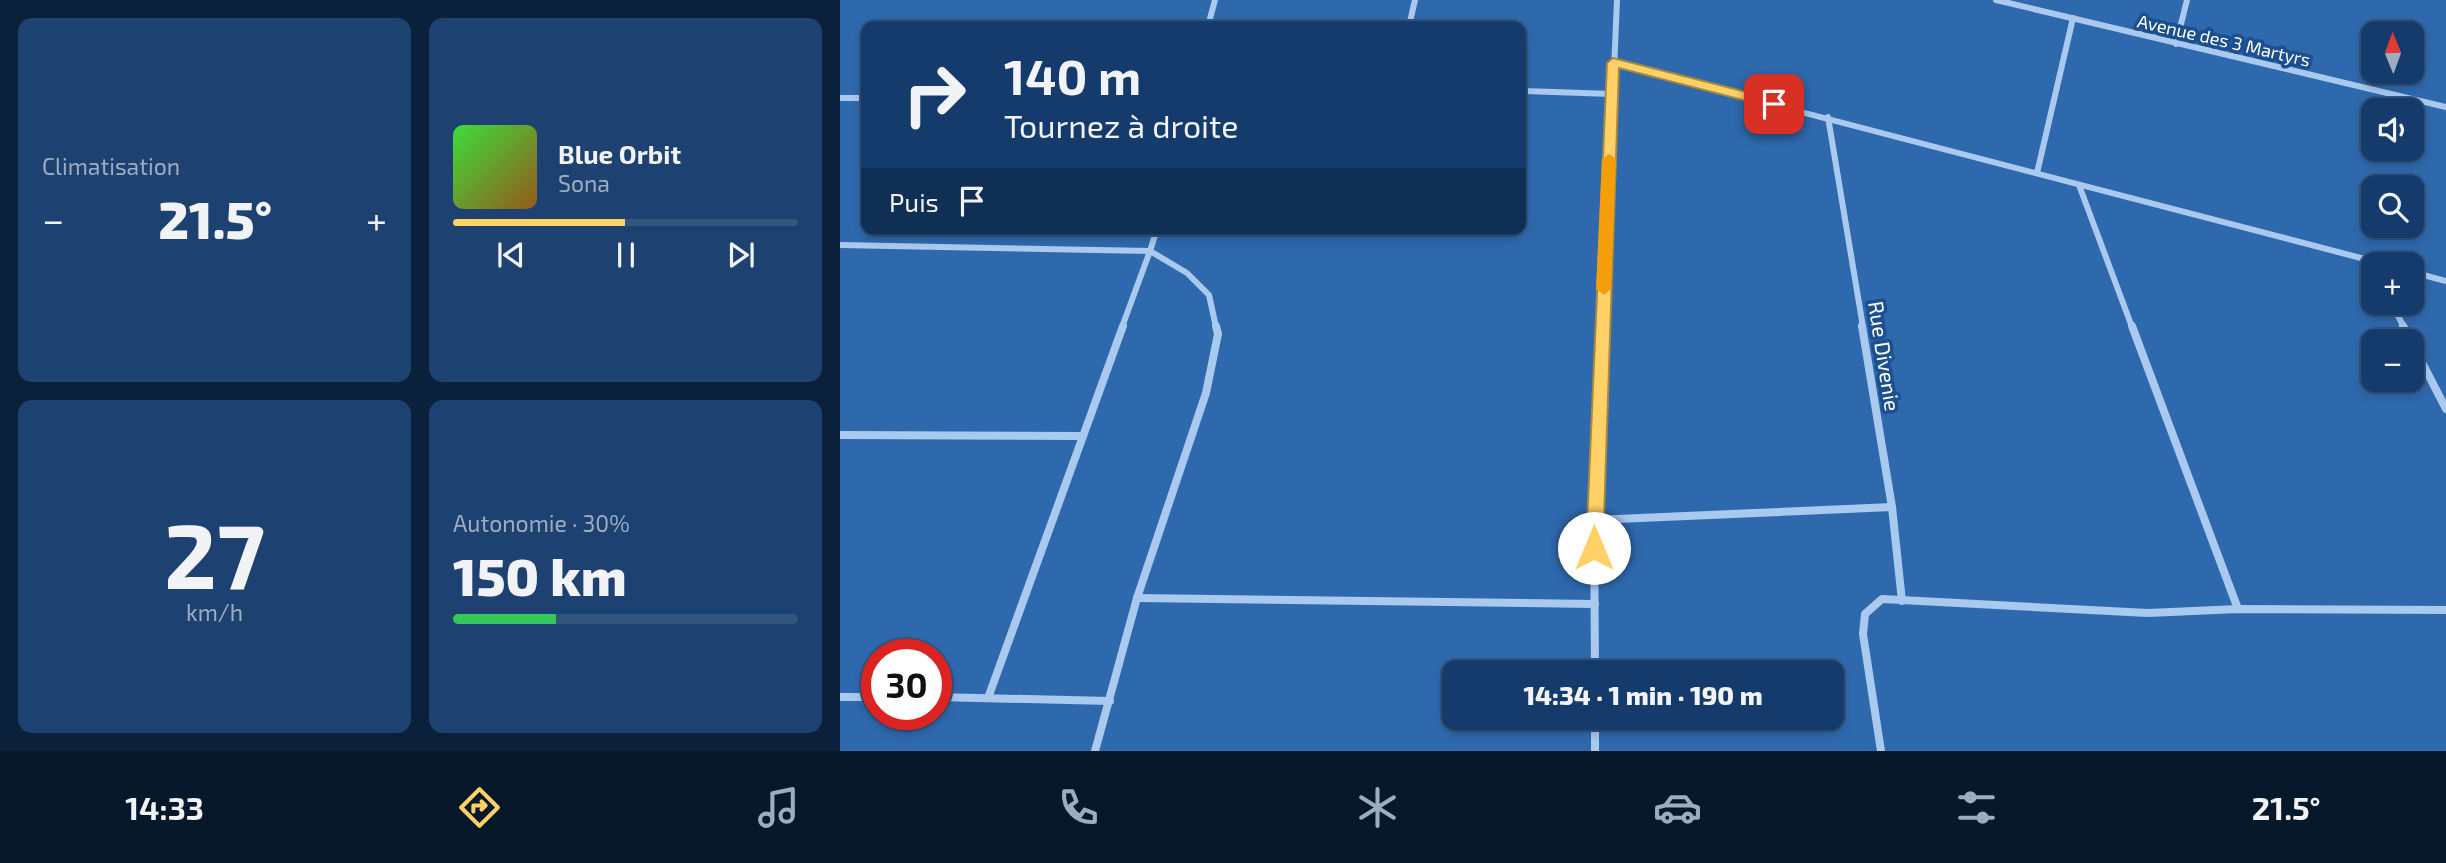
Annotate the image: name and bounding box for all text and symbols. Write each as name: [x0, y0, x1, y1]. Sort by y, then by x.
street label: Avenue des 3 Martyrs: [2135, 9, 2313, 71]
north arrow: [2361, 21, 2424, 84]
map controls: [2361, 21, 2424, 392]
text: 140 m: [1004, 46, 1141, 105]
icon: right: [889, 49, 980, 140]
pin: [1744, 74, 1804, 134]
icon: arrive: [1755, 85, 1793, 123]
button: sound: [2361, 98, 2424, 161]
text: Tournez à droite: [1004, 106, 1238, 144]
text: Blue Orbit: [558, 138, 681, 169]
text: Climatisation: [42, 152, 180, 180]
text: Sona: [558, 169, 610, 197]
button: search: [2361, 175, 2424, 238]
icon: arrive: [953, 182, 991, 220]
text: Puis: [889, 186, 939, 217]
text: 21.5°: [158, 187, 272, 249]
text: −: [42, 196, 64, 242]
text: +: [366, 196, 387, 242]
icon: previous: [492, 236, 530, 274]
icon: pause: [607, 236, 645, 274]
icon: next: [722, 236, 760, 274]
button: +: [2361, 252, 2424, 315]
street label: Rue Divenie: [1864, 299, 1906, 413]
button: −: [2361, 329, 2424, 392]
text: 27: [164, 498, 265, 607]
text: Autonomie · 30%: [453, 509, 630, 537]
position arrow: [1557, 511, 1631, 585]
text: 150 km: [453, 544, 627, 606]
text: km/h: [186, 598, 243, 626]
speed limit sign: 30: [861, 639, 952, 730]
text: 14:34 · 1 min · 190 m: [1523, 679, 1763, 710]
icon: directions: [455, 783, 504, 832]
icon: music: [754, 783, 803, 832]
icon: phone: [1054, 783, 1103, 832]
icon: climate: [1353, 783, 1402, 832]
icon: car: [1653, 783, 1702, 832]
icon: filters: [1952, 783, 2001, 832]
text: 14:33: [125, 788, 204, 826]
text: 21.5°: [2252, 788, 2321, 826]

